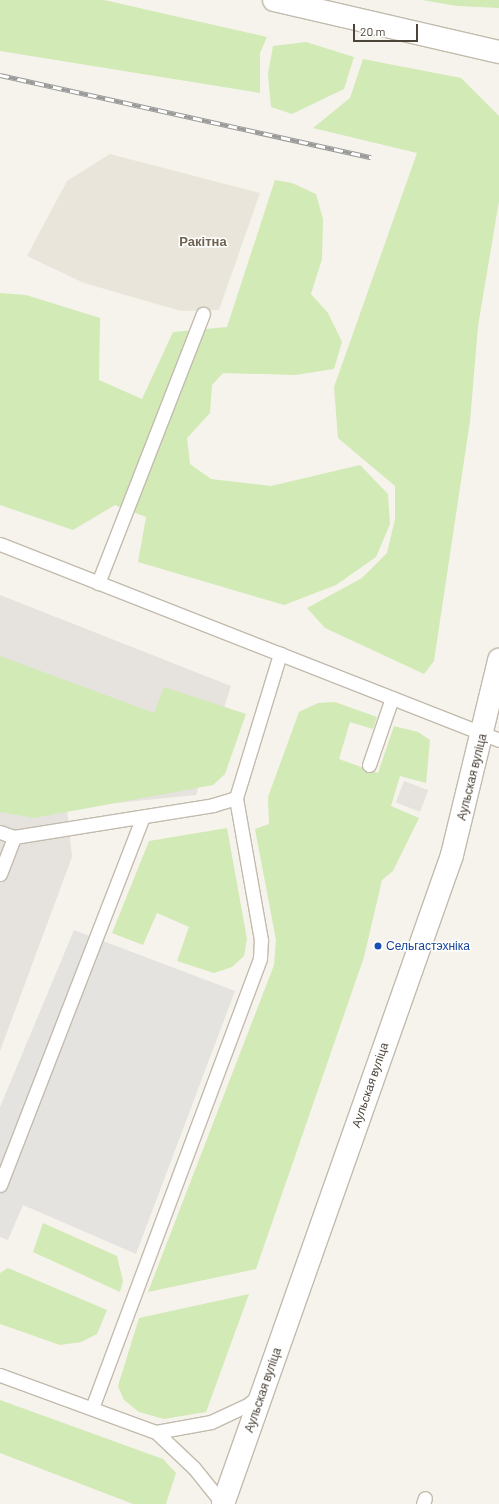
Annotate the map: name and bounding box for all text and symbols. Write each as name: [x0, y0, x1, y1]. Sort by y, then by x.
scale bar: [355, 16, 420, 42]
text: 20 m: [360, 24, 386, 38]
district label: Ракітна: [179, 233, 227, 249]
street label: Аульская вуліца: [454, 732, 490, 822]
place label: Сельгастэхніка: [386, 939, 470, 953]
marker: Сельгастэхніка: [373, 941, 383, 951]
street label: Аульская вуліца: [349, 1041, 391, 1129]
street label: Аульская вуліца: [242, 1346, 284, 1434]

